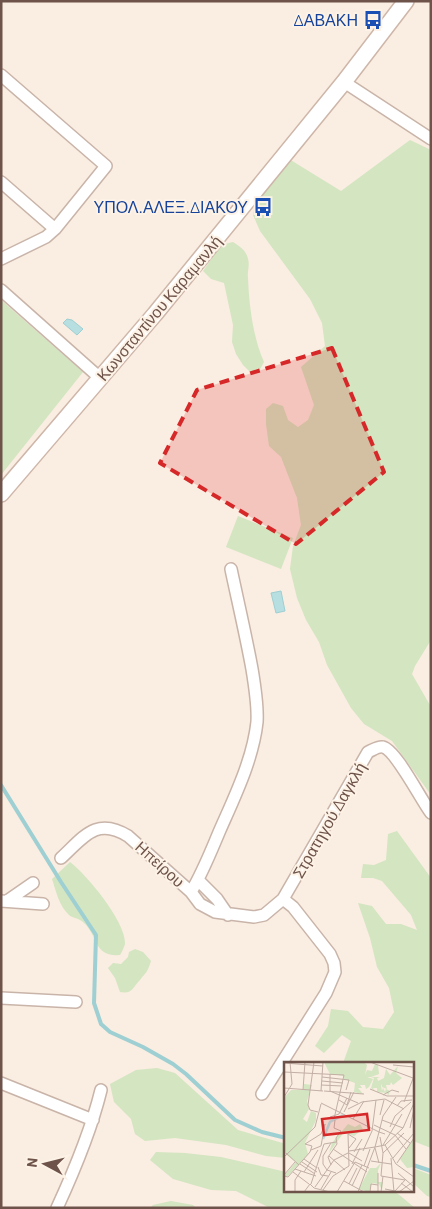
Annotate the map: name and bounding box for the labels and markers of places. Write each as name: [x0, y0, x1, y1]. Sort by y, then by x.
bus stop icon: ΔΑΒΑΚΗ: [362, 9, 384, 31]
place label: ΔΑΒΑΚΗ: [294, 10, 358, 29]
bus stop icon: ΥΠΟΛ.ΑΛΕΞ.ΔΙΑΚΟΥ: [252, 196, 274, 218]
place label: ΥΠΟΛ.ΑΛΕΞ.ΔΙΑΚΟΥ: [93, 197, 248, 216]

